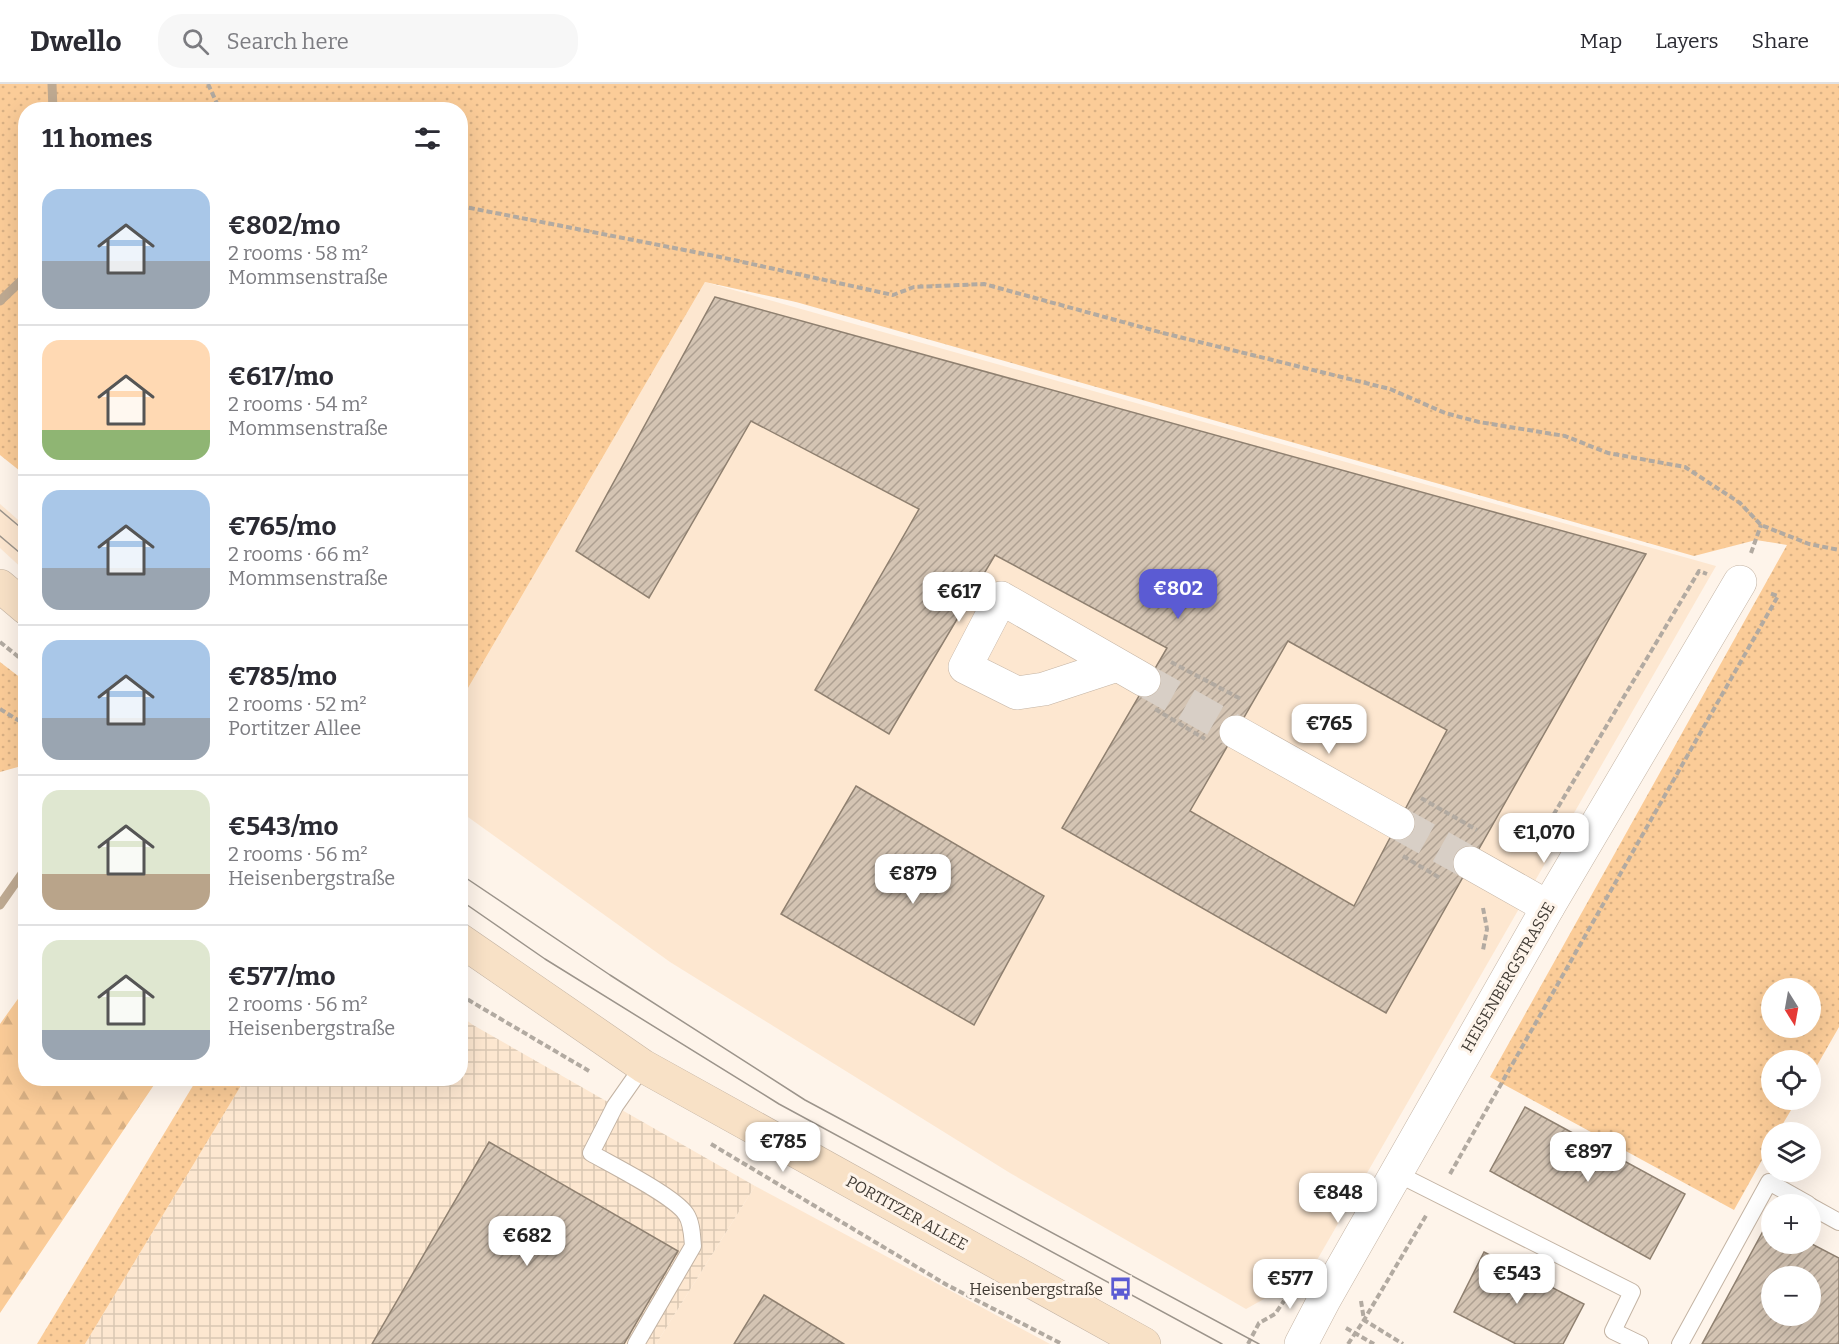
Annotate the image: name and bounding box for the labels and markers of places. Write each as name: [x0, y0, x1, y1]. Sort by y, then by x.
pin: €802: [1142, 569, 1214, 620]
pin: €617: [923, 572, 995, 623]
pin: €765: [1293, 704, 1365, 755]
pin: €1,070: [1495, 813, 1593, 864]
pin: €879: [877, 854, 949, 905]
pin: €785: [747, 1122, 819, 1173]
pin: €897: [1552, 1132, 1624, 1183]
pin: €848: [1302, 1173, 1374, 1224]
pin: €682: [491, 1216, 563, 1267]
pin: €543: [1481, 1254, 1553, 1305]
pin: €577: [1254, 1259, 1326, 1310]
bus stop icon: Heisenbergstraße: [1108, 1276, 1134, 1302]
place label: Heisenbergstraße: [969, 1280, 1103, 1299]

